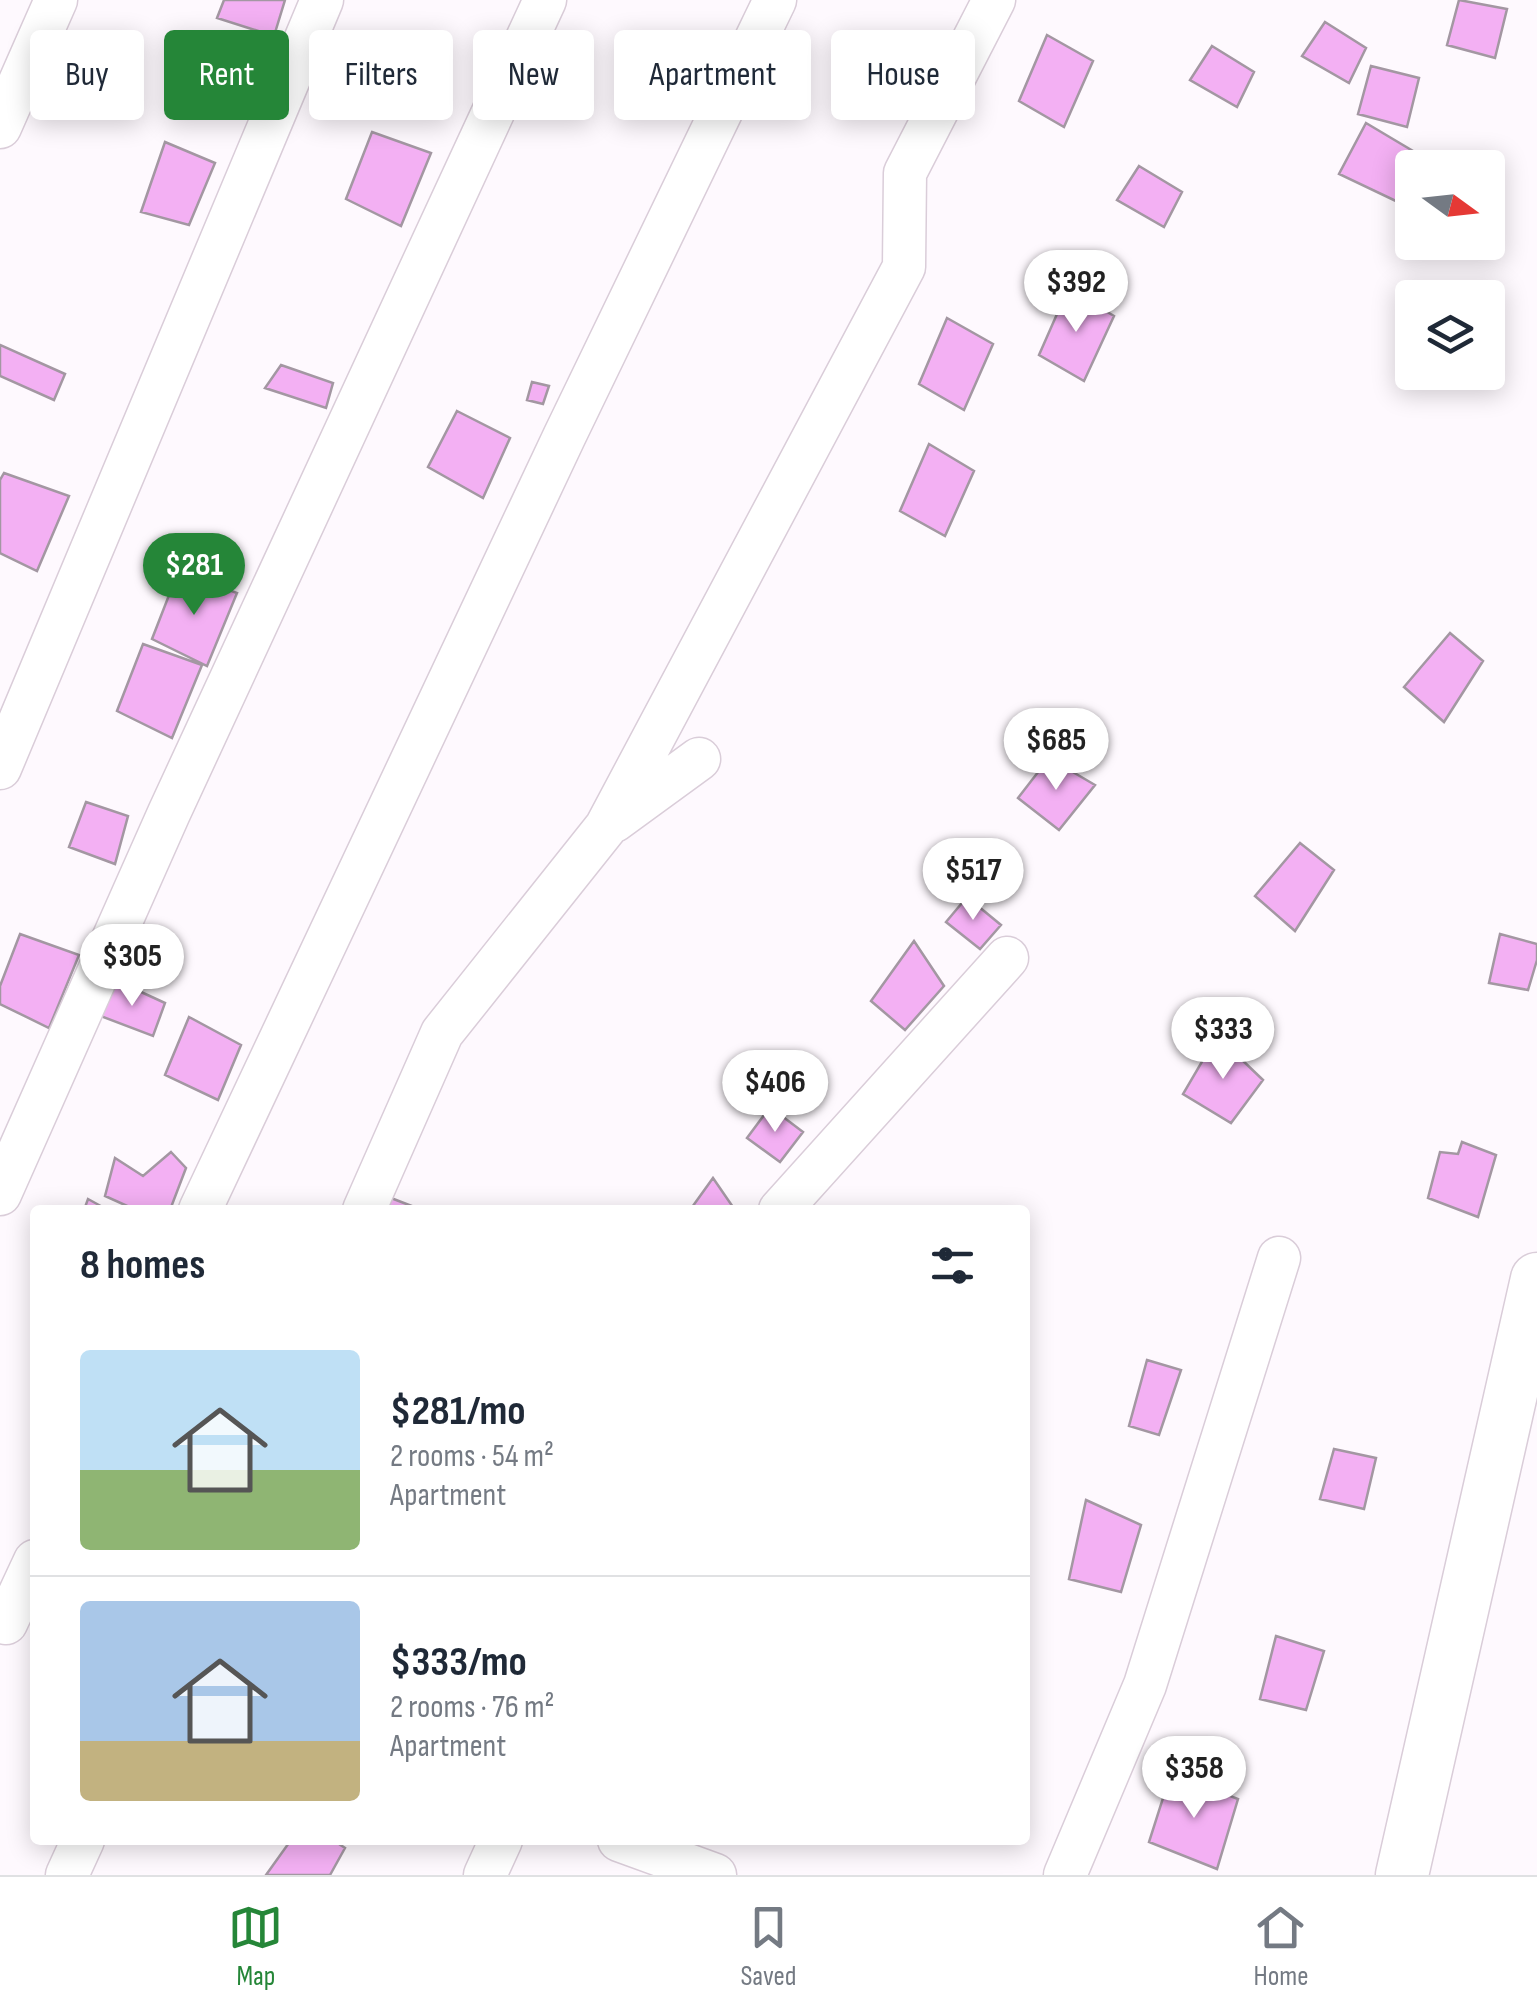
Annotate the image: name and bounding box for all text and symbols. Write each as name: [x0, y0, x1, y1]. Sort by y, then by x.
chip: Buy: [30, 30, 144, 120]
chip: Rent: [164, 30, 289, 120]
chip: Filters: [309, 30, 453, 120]
chip: New: [473, 30, 594, 120]
chip: Apartment: [614, 30, 811, 120]
chip: House: [831, 30, 975, 120]
north arrow: [1395, 150, 1505, 260]
map controls: [1395, 150, 1505, 390]
pin: $392: [1017, 250, 1135, 335]
text: $392: [1046, 263, 1106, 302]
button: layers: [1395, 280, 1505, 390]
pin: $281: [135, 533, 253, 618]
text: $281: [165, 546, 223, 585]
pin: $685: [997, 708, 1115, 793]
text: $685: [1026, 721, 1086, 760]
pin: $517: [914, 838, 1032, 923]
text: $517: [945, 851, 1001, 890]
pin: $305: [73, 924, 191, 1009]
text: $305: [102, 937, 162, 976]
pin: $333: [1164, 997, 1282, 1082]
text: $333: [1193, 1010, 1253, 1049]
pin: $406: [716, 1050, 834, 1135]
text: $406: [744, 1063, 806, 1102]
icon: filters: [925, 1238, 980, 1293]
text: 8 homes: [80, 1240, 205, 1291]
text: $281/mo: [390, 1386, 526, 1437]
icon: home: [160, 1390, 280, 1510]
text: 2 rooms · 54 m²: [390, 1437, 554, 1476]
text: Apartment: [390, 1476, 506, 1515]
text: $333/mo: [390, 1637, 527, 1688]
icon: home: [160, 1641, 280, 1761]
text: 2 rooms · 76 m²: [390, 1688, 554, 1727]
text: Apartment: [390, 1727, 506, 1766]
pin: $358: [1135, 1736, 1253, 1821]
text: $358: [1164, 1749, 1224, 1788]
tab: Map: [228, 1900, 283, 1993]
tab: Saved: [740, 1900, 797, 1993]
tab: Home: [1253, 1900, 1309, 1993]

